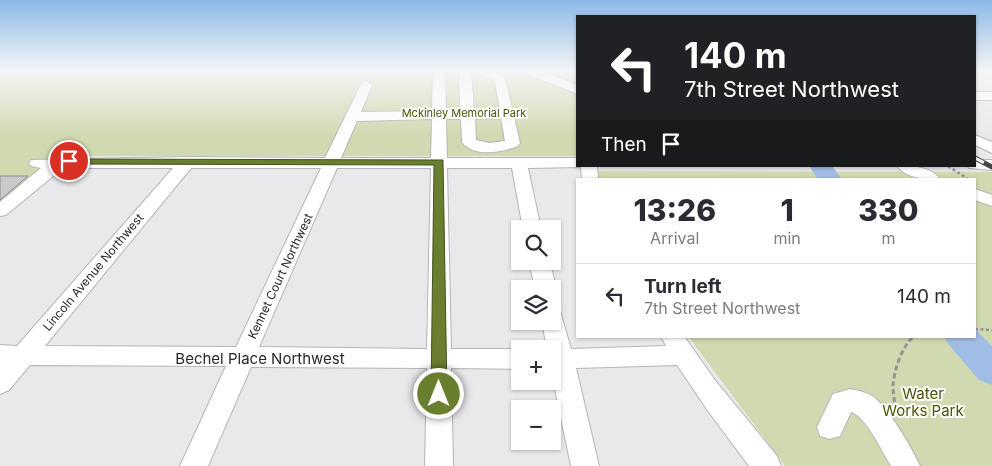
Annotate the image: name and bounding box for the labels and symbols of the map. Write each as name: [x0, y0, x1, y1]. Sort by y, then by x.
park label: Mckinley Memorial Park: [402, 106, 526, 120]
pin: [48, 140, 90, 182]
street label: Lincoln Avenue Northwest: [40, 210, 147, 334]
street label: Kennet Court Northwest: [244, 211, 316, 341]
street label: Bechel Place Northwest: [175, 349, 345, 368]
position arrow: [412, 367, 464, 419]
park label: Water Works Park: [882, 384, 964, 420]

